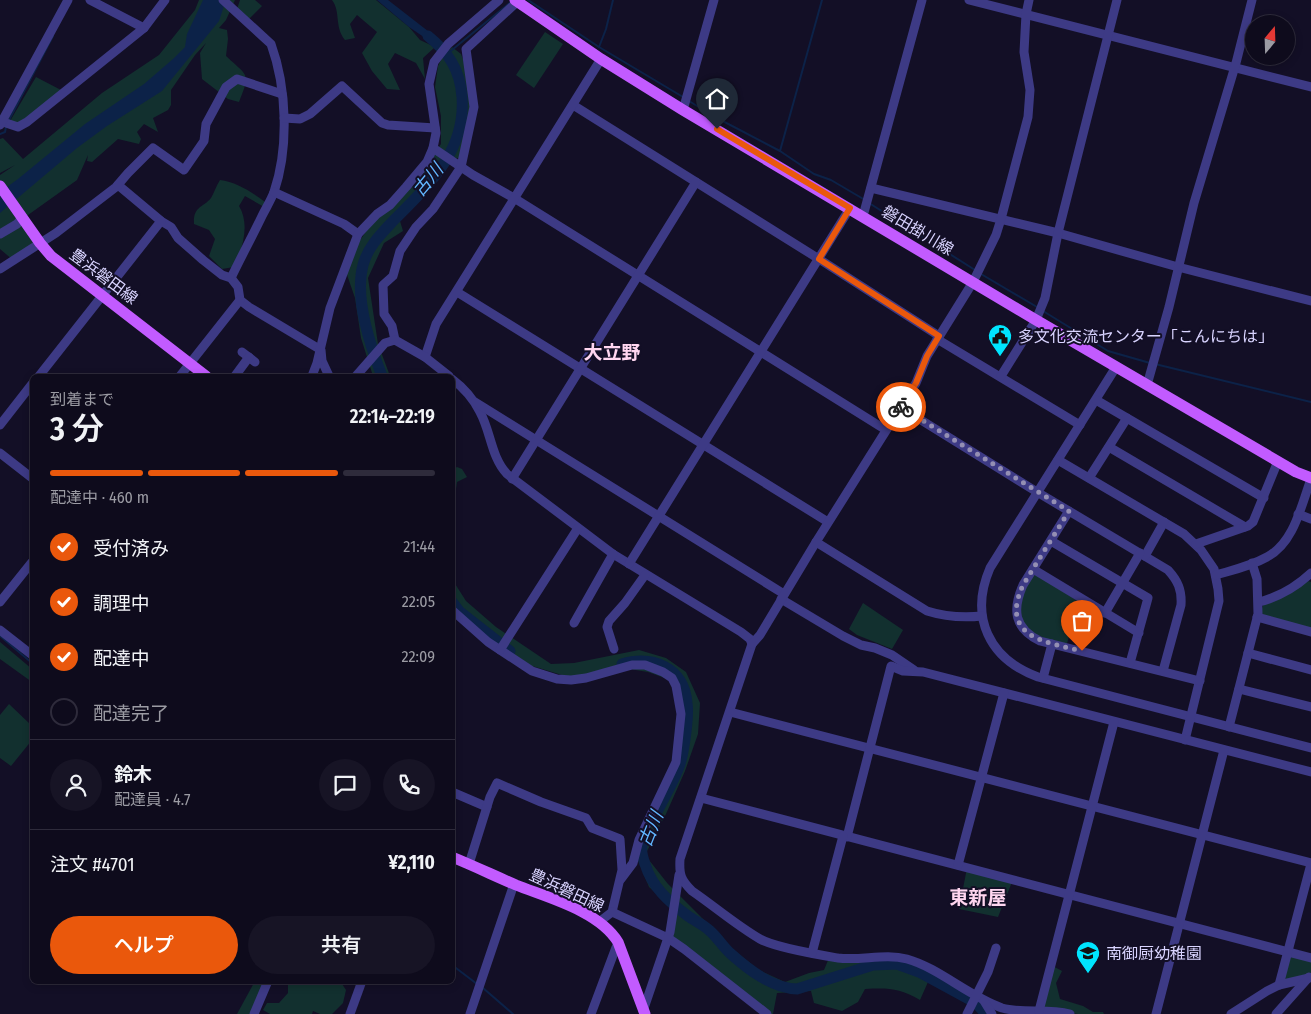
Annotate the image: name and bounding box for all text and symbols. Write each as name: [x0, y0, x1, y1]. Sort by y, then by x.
north arrow: [1245, 15, 1295, 65]
map controls: [1245, 15, 1295, 65]
pin: [696, 78, 738, 129]
icon: home: [703, 85, 731, 113]
water label: 古川: [408, 158, 449, 201]
street label: 磐田掛川線: [879, 202, 957, 259]
street label: 豊浜磐田線: [66, 245, 141, 308]
public building icon: 多文化交流センター「こんにちは」: [987, 323, 1013, 357]
place label: 多文化交流センター「こんにちは」: [1018, 327, 1274, 346]
district label: 大立野: [583, 341, 641, 364]
courier: [876, 382, 926, 432]
text: 到着まで: [50, 390, 114, 409]
icon: bike: [887, 393, 915, 421]
text: 22:14–22:19: [350, 405, 435, 428]
text: 3 分: [50, 410, 104, 448]
text: 配達中 · 460 m: [50, 488, 149, 507]
icon: check: [50, 533, 78, 561]
text: 受付済み: [93, 537, 169, 560]
text: 21:44: [403, 537, 435, 556]
icon: check: [50, 588, 78, 616]
text: 調理中: [93, 592, 150, 615]
text: 22:05: [402, 592, 435, 611]
pin: [1061, 600, 1103, 651]
icon: bag: [1068, 607, 1096, 635]
icon: check: [50, 643, 78, 671]
text: 配達中: [93, 647, 150, 670]
text: 22:09: [402, 647, 435, 666]
text: 配達完了: [93, 702, 169, 725]
button: person: [50, 759, 102, 811]
button: chat: [319, 759, 371, 811]
button: phone: [383, 759, 435, 811]
text: 鈴木: [114, 763, 152, 786]
text: 配達員 · 4.7: [114, 790, 191, 809]
water label: 古川: [634, 806, 669, 850]
text: ¥2,110: [388, 851, 435, 874]
text: 注文 #4701: [50, 853, 135, 876]
street label: 豊浜磐田線: [527, 865, 607, 916]
district label: 東新屋: [949, 886, 1007, 909]
button: ヘルプ: [50, 916, 238, 974]
button: 共有: [248, 916, 435, 974]
school or university icon: 南御厨幼稚園: [1075, 940, 1101, 974]
place label: 南御厨幼稚園: [1106, 944, 1202, 963]

